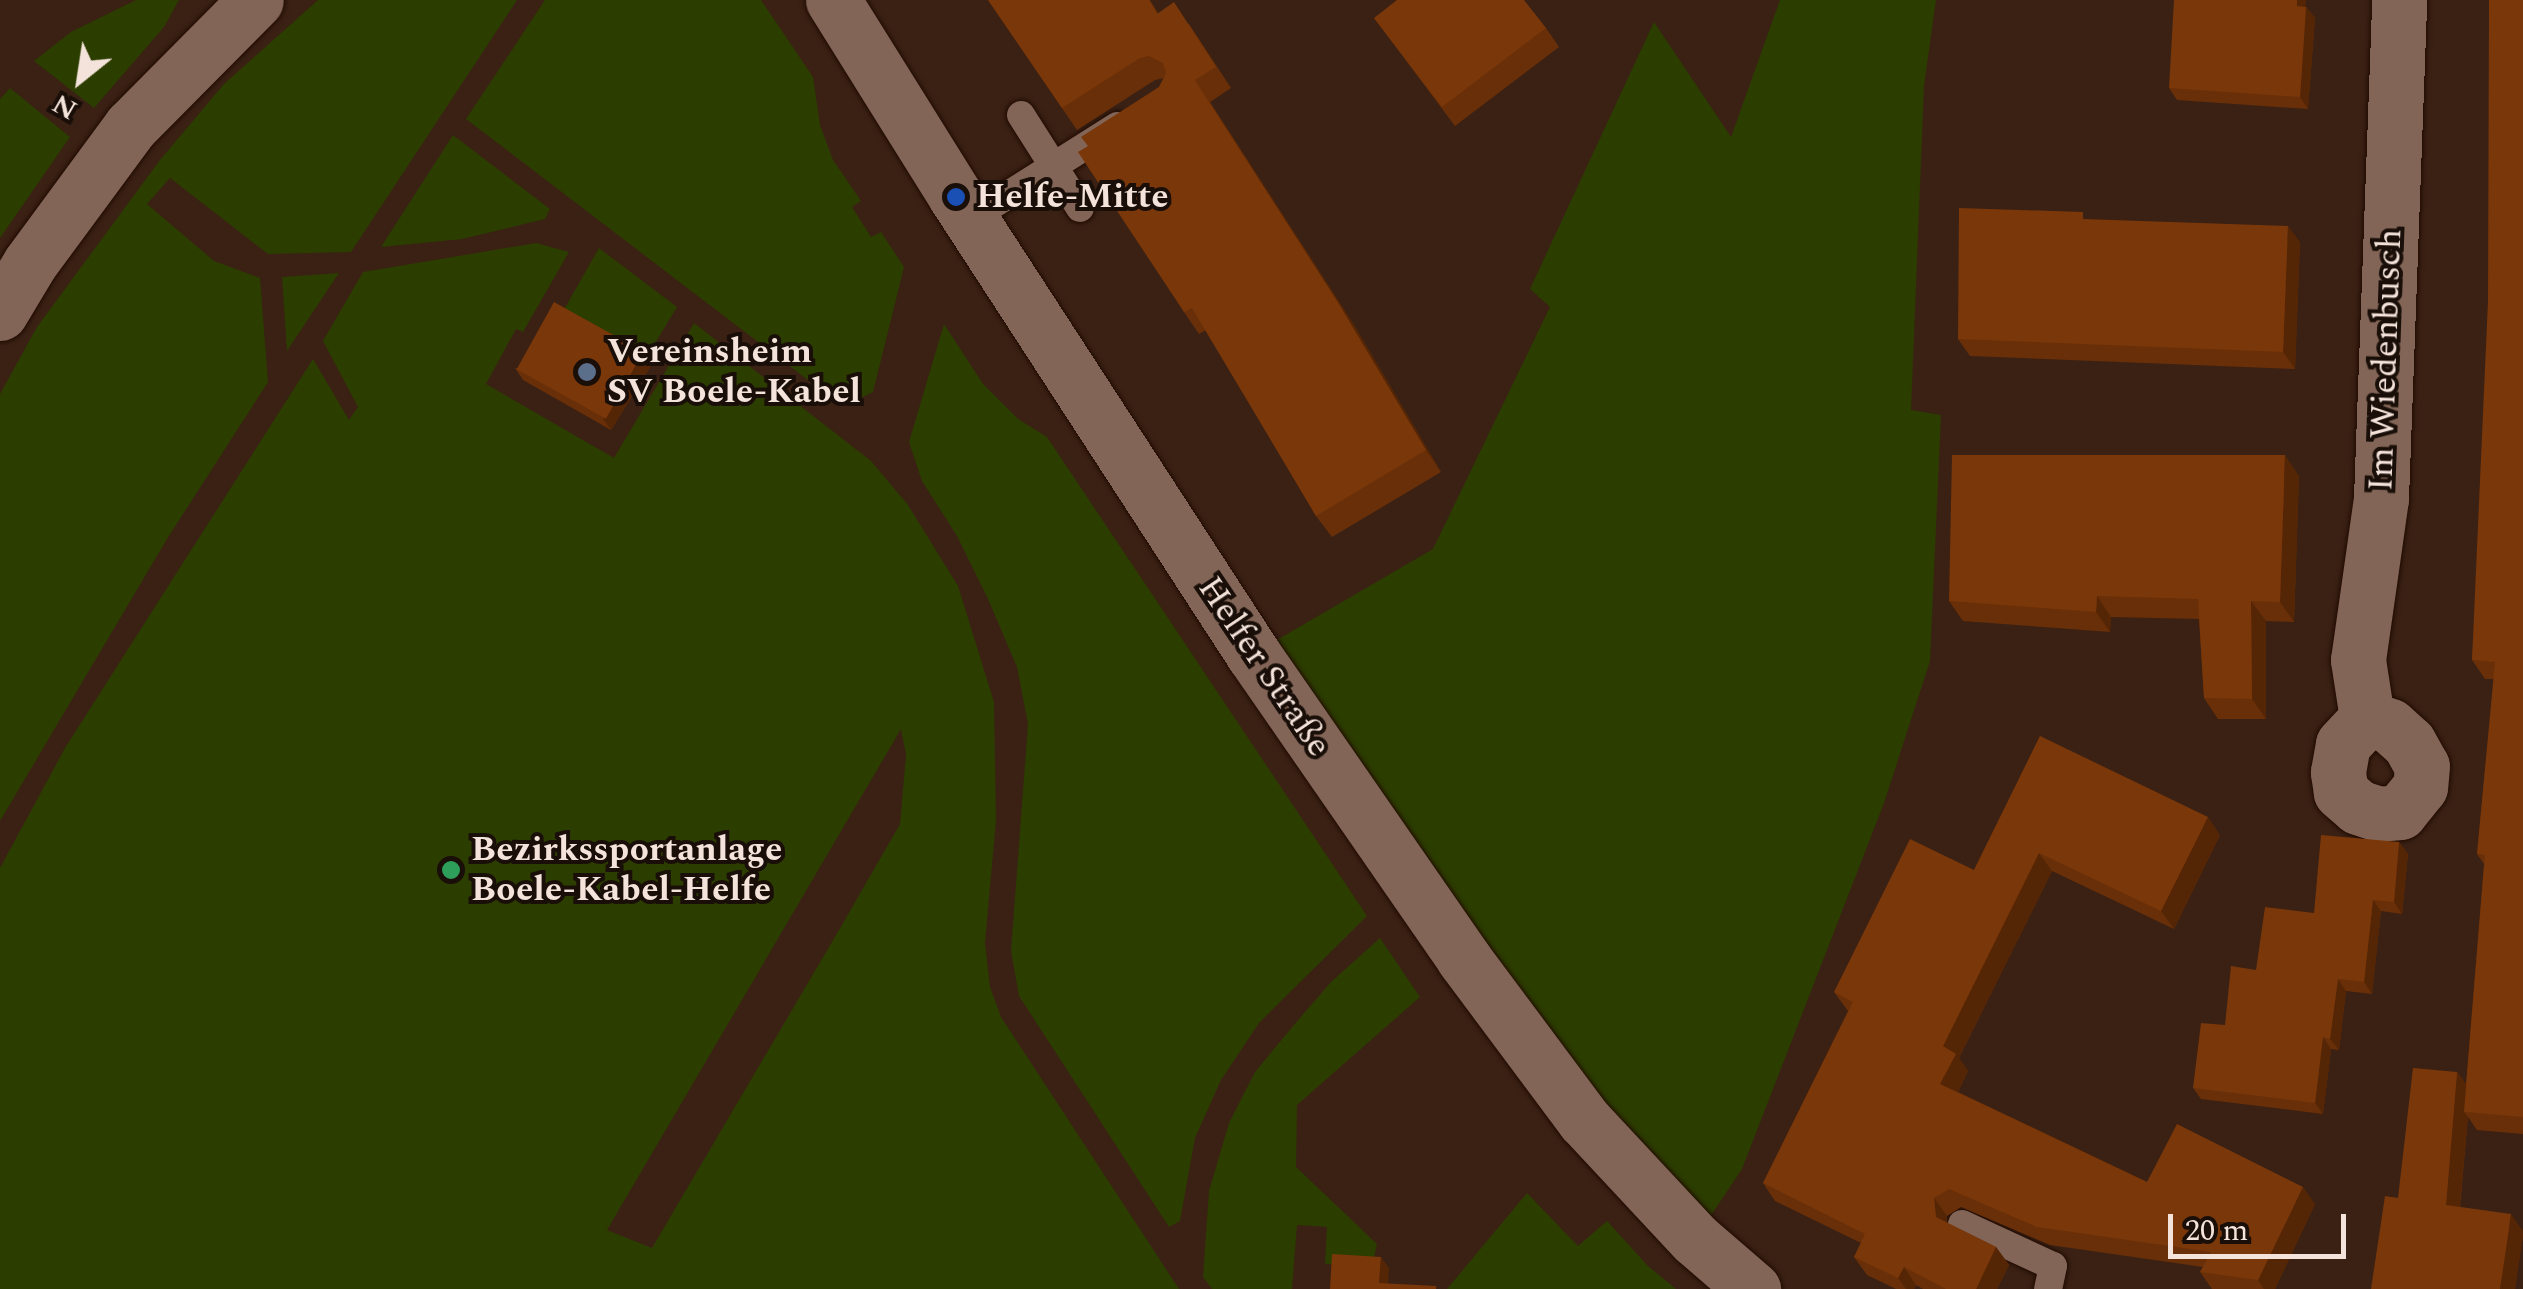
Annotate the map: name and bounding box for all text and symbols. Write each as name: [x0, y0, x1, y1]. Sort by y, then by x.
north arrow: [30, 30, 130, 130]
text: N: [44, 82, 85, 131]
place label: Helfe-Mitte: [976, 176, 1168, 218]
marker: Helfe-Mitte: [945, 186, 967, 208]
street label: Im Wiedenbusch: [2360, 228, 2412, 492]
place label: Vereinsheim SV Boele-Kabel: [607, 331, 861, 413]
marker: Vereinsheim SV Boele-Kabel: [576, 361, 598, 383]
street label: Helfer Straße: [1188, 569, 1340, 765]
place label: Bezirkssportanlage Boele-Kabel-Helfe: [471, 829, 782, 911]
marker: Bezirkssportanlage Boele-Kabel-Helfe: [440, 859, 462, 881]
scale bar: [2173, 1194, 2350, 1256]
text: 20 m: [2185, 1208, 2248, 1254]

